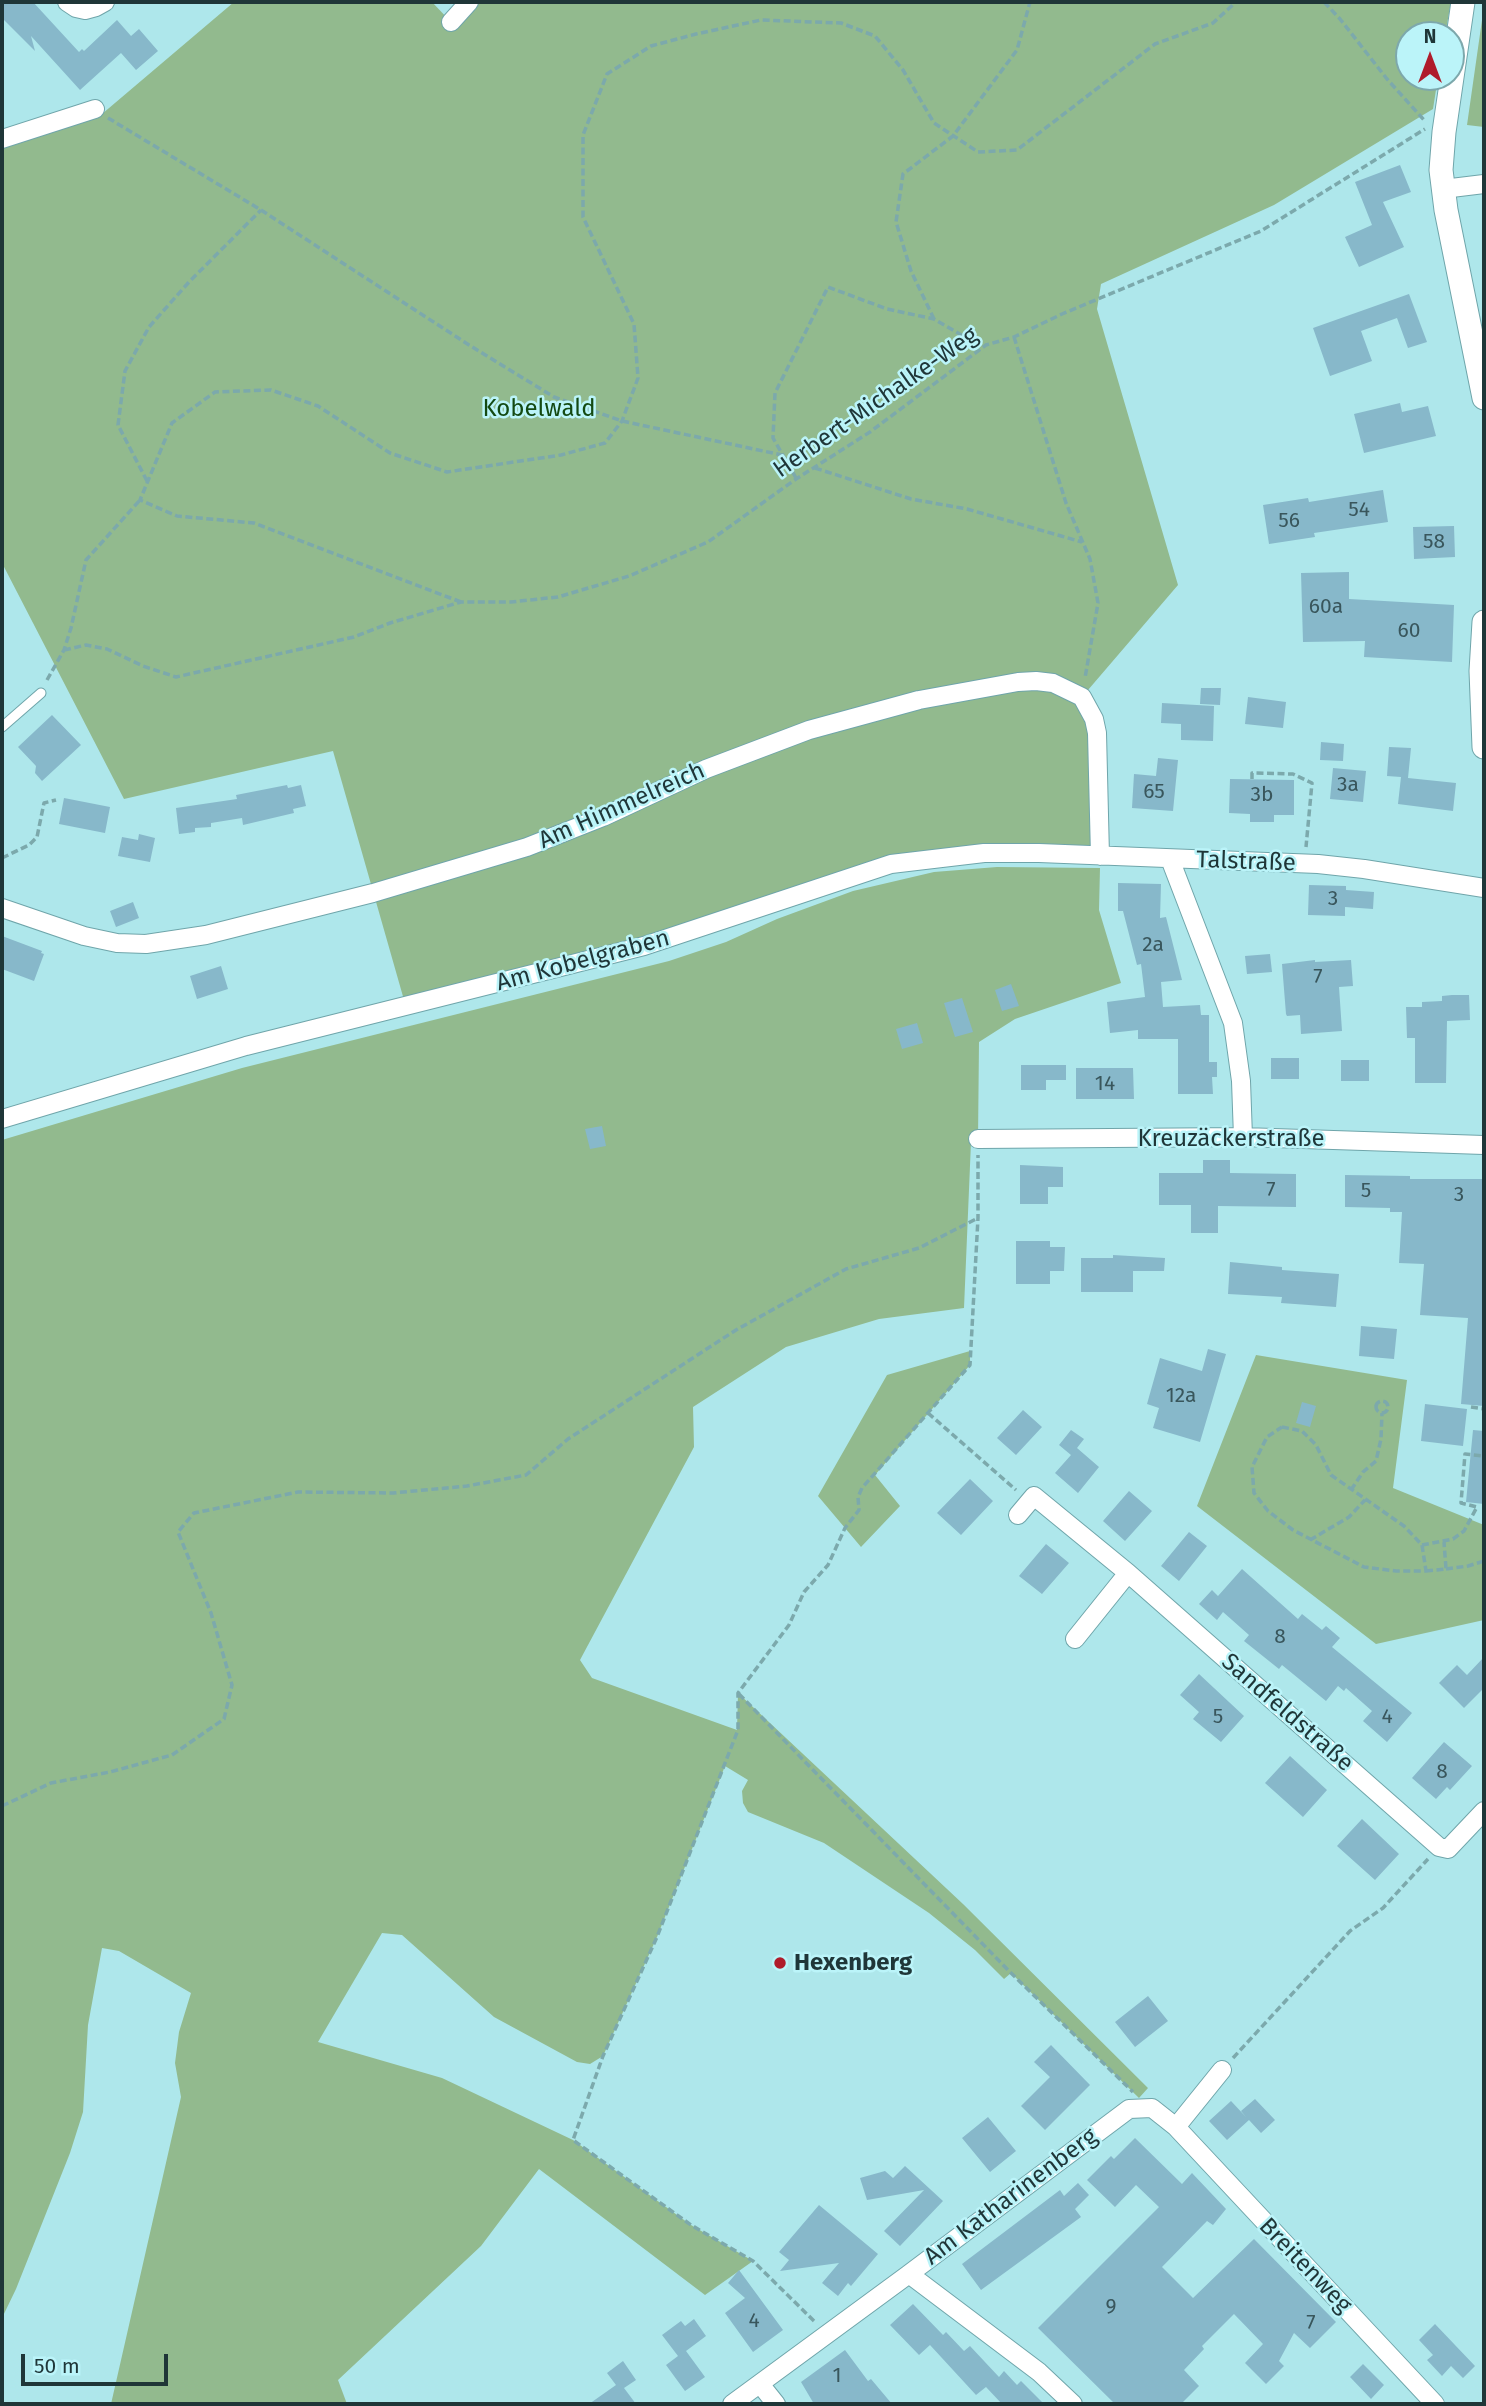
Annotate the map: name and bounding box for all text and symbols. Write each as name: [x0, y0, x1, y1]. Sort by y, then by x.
north arrow: [1395, 21, 1465, 91]
text: N: [1424, 25, 1436, 48]
street label: Herbert-Michalke-Weg: [768, 321, 984, 485]
park label: Kobelwald: [482, 395, 596, 423]
house number: 54: [1348, 497, 1370, 523]
house number: 56: [1278, 508, 1300, 534]
house number: 58: [1423, 529, 1445, 555]
house number: 60a: [1309, 594, 1343, 620]
house number: 60: [1398, 618, 1420, 644]
street label: Am Himmelreich: [534, 756, 710, 856]
house number: 3a: [1337, 772, 1359, 798]
house number: 65: [1143, 779, 1165, 805]
house number: 3b: [1251, 782, 1273, 808]
street label: Talstraße: [1196, 846, 1296, 878]
house number: 3: [1328, 886, 1338, 912]
street label: Am Kobelgraben: [493, 924, 673, 998]
house number: 2a: [1142, 932, 1164, 958]
house number: 7: [1313, 964, 1323, 990]
house number: 14: [1095, 1071, 1115, 1097]
street label: Kreuzäckerstraße: [1137, 1125, 1325, 1153]
house number: 7: [1266, 1177, 1276, 1203]
house number: 5: [1361, 1178, 1371, 1204]
house number: 3: [1454, 1182, 1464, 1208]
house number: 12a: [1166, 1383, 1196, 1409]
house number: 8: [1274, 1624, 1286, 1650]
street label: Sandfeldstraße: [1215, 1648, 1359, 1778]
house number: 5: [1213, 1704, 1223, 1730]
house number: 4: [1381, 1704, 1393, 1730]
house number: 8: [1436, 1759, 1448, 1785]
place label: Hexenberg: [794, 1949, 912, 1977]
marker: Hexenberg: [772, 1955, 788, 1971]
street label: Am Katharinenberg: [919, 2122, 1103, 2272]
street label: Breitenweg: [1253, 2212, 1357, 2320]
house number: 9: [1105, 2294, 1117, 2320]
house number: 4: [748, 2308, 760, 2334]
house number: 7: [1306, 2310, 1316, 2336]
scale bar: [24, 2340, 172, 2384]
text: 50 m: [34, 2353, 80, 2379]
house number: 1: [832, 2363, 842, 2389]

